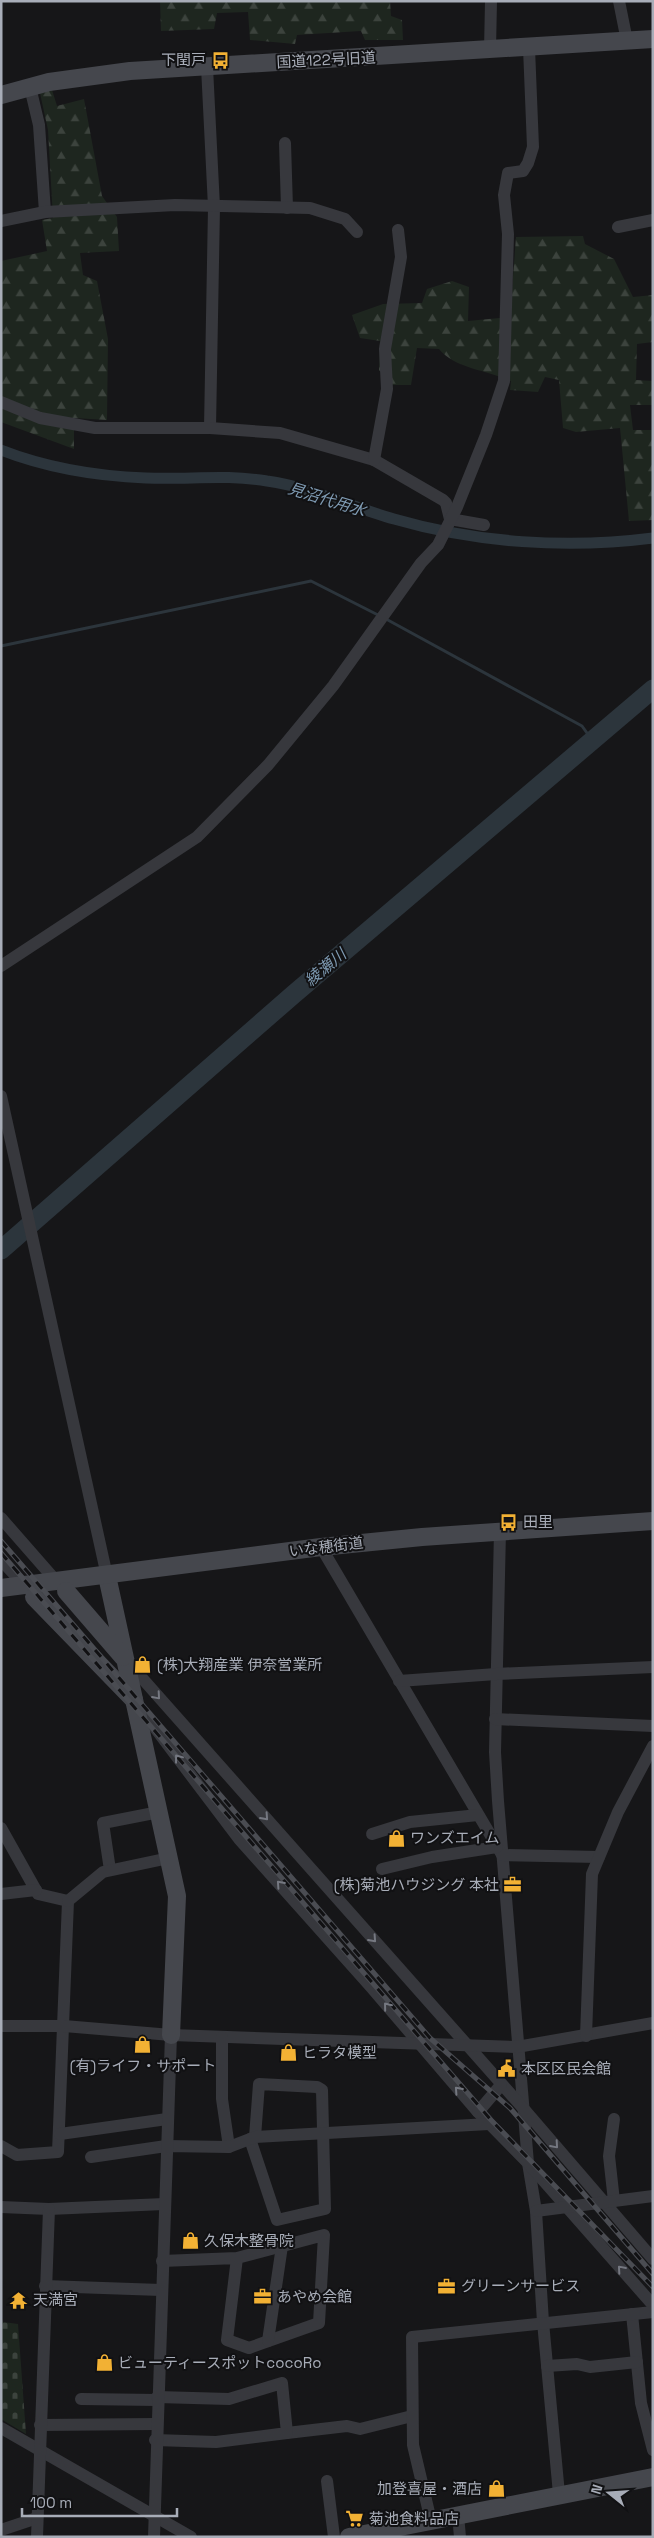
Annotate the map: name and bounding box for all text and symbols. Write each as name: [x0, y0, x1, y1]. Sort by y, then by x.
street label: 国道122号旧道: [276, 47, 376, 72]
place label: 下閏戸: [161, 50, 206, 69]
bus stop icon: 下閏戸: [210, 50, 230, 70]
water label: 見沼代用水: [286, 478, 370, 522]
water label: 綾瀬川: [300, 943, 352, 991]
bus stop icon: 田里: [499, 1512, 519, 1532]
place label: 田里: [523, 1512, 553, 1531]
street label: いな穂街道: [288, 1533, 364, 1561]
shop icon: (株)大翔産業 伊奈営業所: [133, 1655, 153, 1675]
place label: (株)大翔産業 伊奈営業所: [157, 1655, 322, 1675]
one-way arrow: [151, 1690, 160, 1699]
one-way arrow: [175, 1755, 183, 1764]
one-way arrow: [259, 1812, 268, 1821]
shop icon: ワンズエイム: [386, 1828, 406, 1848]
place label: ワンズエイム: [410, 1828, 499, 1847]
place label: (株)菊池ハウジング 本社: [334, 1875, 499, 1895]
office icon: (株)菊池ハウジング 本社: [503, 1875, 523, 1895]
one-way arrow: [277, 1881, 286, 1890]
one-way arrow: [367, 1933, 375, 1942]
one-way arrow: [384, 2003, 393, 2012]
shop icon: (有)ライフ・サポート: [133, 2035, 153, 2055]
shop icon: ヒラタ模型: [278, 2043, 298, 2063]
place label: ヒラタ模型: [302, 2043, 377, 2062]
place label: (有)ライフ・サポート: [70, 2056, 216, 2076]
public building icon: 本区区民会館: [497, 2059, 517, 2079]
place label: 本区区民会館: [521, 2059, 611, 2078]
one-way arrow: [455, 2086, 464, 2095]
one-way arrow: [549, 2139, 558, 2148]
shop icon: 久保木整骨院: [180, 2231, 200, 2251]
place label: 久保木整骨院: [204, 2231, 294, 2250]
one-way arrow: [617, 2265, 626, 2274]
office icon: グリーンサービス: [437, 2276, 457, 2296]
place label: グリーンサービス: [461, 2276, 580, 2295]
office icon: あやめ会館: [253, 2287, 273, 2307]
place label: あやめ会館: [277, 2287, 352, 2306]
temple icon: 天満宮: [9, 2290, 29, 2310]
place label: 天満宮: [33, 2290, 78, 2309]
shop icon: ビューティースポットcocoRo: [94, 2353, 114, 2373]
place label: ビューティースポットcocoRo: [118, 2353, 322, 2372]
north arrow: [584, 2468, 634, 2518]
place label: 加登喜屋・酒店: [377, 2479, 482, 2498]
shop icon: 加登喜屋・酒店: [486, 2479, 506, 2499]
text: N: [587, 2482, 607, 2496]
scale bar: [22, 2486, 178, 2518]
text: 100 m: [30, 2493, 72, 2512]
supermarket icon: 菊池食料品店: [345, 2509, 365, 2529]
place label: 菊池食料品店: [369, 2509, 459, 2528]

